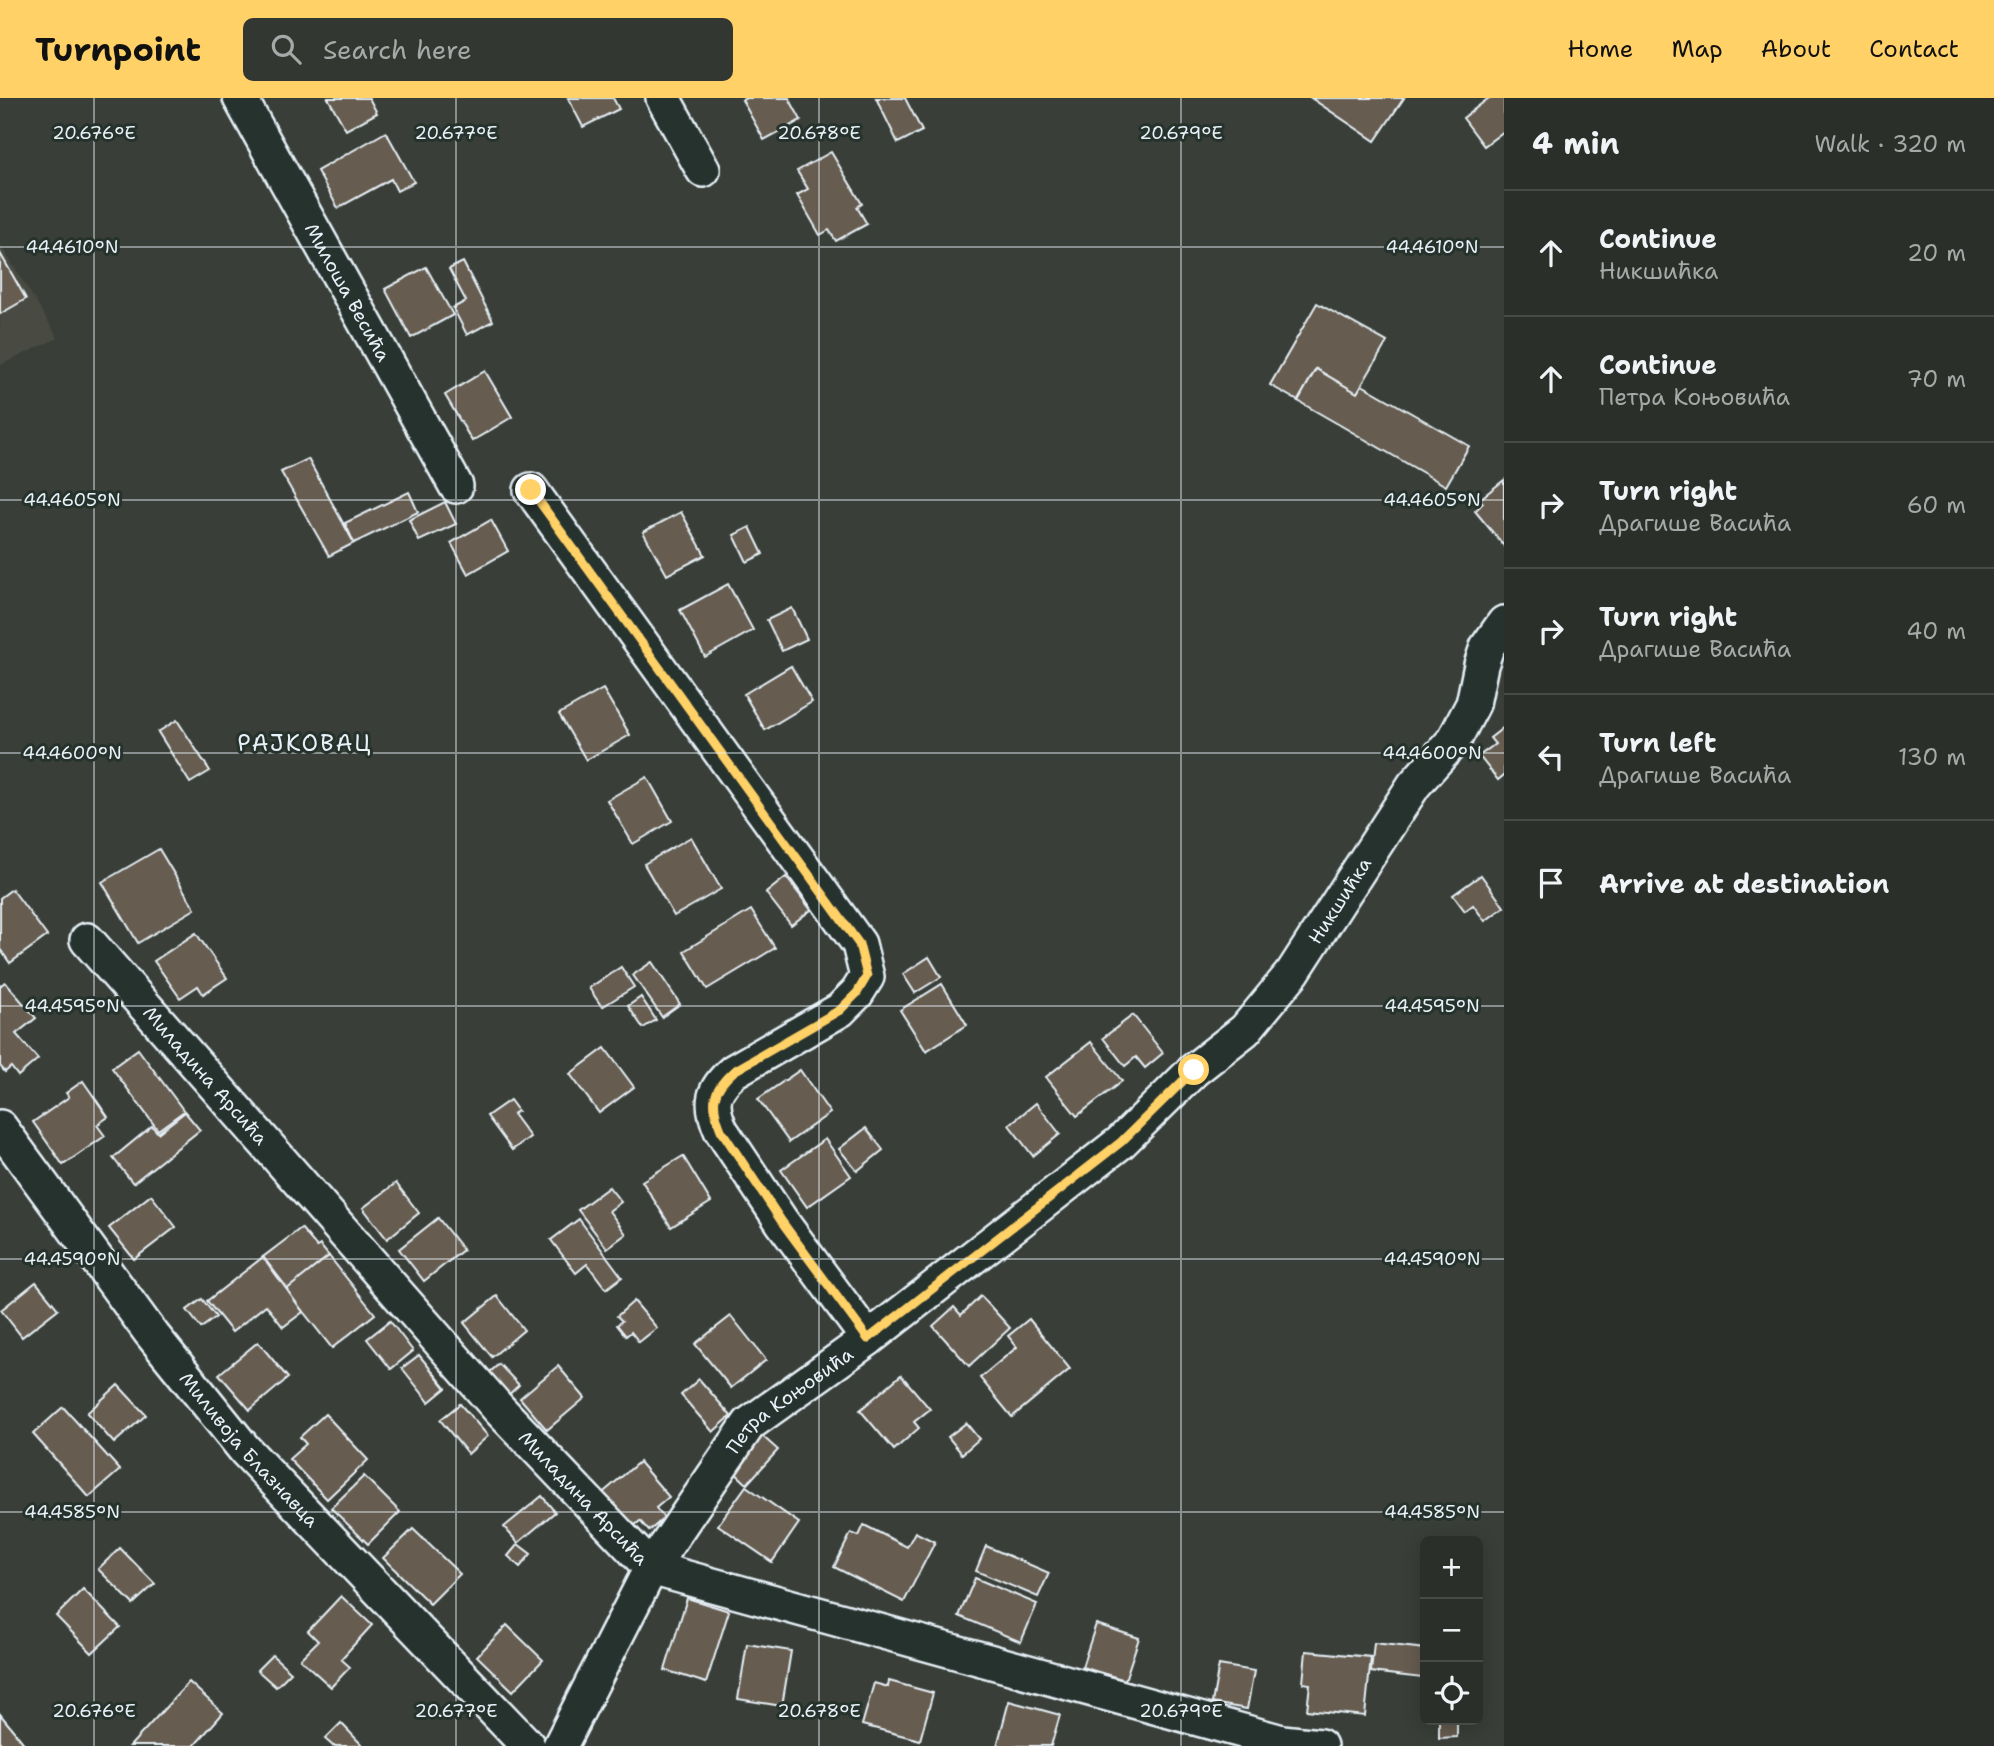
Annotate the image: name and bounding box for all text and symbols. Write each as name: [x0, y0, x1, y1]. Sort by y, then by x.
search box: [243, 18, 733, 81]
text: Turnpoint: [35, 27, 201, 72]
icon: search: [267, 30, 305, 68]
text: Search here: [323, 32, 472, 67]
text: Home: [1567, 33, 1633, 65]
text: Map: [1671, 33, 1723, 65]
text: About: [1761, 33, 1831, 65]
text: Contact: [1869, 33, 1959, 65]
text: 20.676°E: [52, 121, 136, 145]
text: 20.677°E: [414, 121, 498, 145]
text: 20.678°E: [777, 121, 861, 145]
text: 20.679°E: [1139, 121, 1223, 145]
text: 4 min: [1532, 123, 1619, 164]
text: Walk · 320 m: [1815, 129, 1966, 159]
street label: Милоша Весића: [299, 219, 396, 366]
text: Continue: [1599, 221, 1717, 256]
icon: ahead: [1532, 234, 1570, 272]
text: 44.4610°N: [25, 235, 119, 259]
text: 44.4610°N: [1385, 235, 1479, 259]
text: 20 m: [1907, 238, 1966, 268]
text: Никшићка: [1599, 256, 1718, 286]
text: Continue: [1599, 347, 1717, 382]
icon: ahead: [1532, 360, 1570, 398]
text: 70 m: [1907, 364, 1966, 394]
text: Петра Коњовића: [1599, 382, 1790, 412]
text: Turn right: [1599, 473, 1737, 508]
route end: [515, 474, 546, 505]
icon: right: [1532, 486, 1570, 524]
text: 44.4605°N: [23, 488, 121, 512]
text: 44.4605°N: [1383, 488, 1481, 512]
text: 60 m: [1907, 490, 1966, 520]
text: Драгише Васића: [1599, 508, 1791, 538]
text: Turn right: [1599, 599, 1737, 634]
icon: right: [1532, 612, 1570, 650]
text: 40 m: [1906, 616, 1966, 646]
text: Драгише Васића: [1599, 634, 1791, 664]
text: Turn left: [1599, 725, 1716, 760]
district label: РАЈКОВАЦ: [237, 728, 373, 758]
icon: left: [1532, 738, 1570, 776]
text: 44.4600°N: [22, 741, 122, 765]
text: 44.4600°N: [1382, 741, 1482, 765]
text: 130 m: [1898, 742, 1966, 772]
text: Драгише Васића: [1599, 760, 1791, 790]
street label: Никшићка: [1303, 852, 1377, 949]
icon: arrive: [1532, 864, 1570, 902]
text: Arrive at destination: [1599, 866, 1889, 901]
text: 44.4595°N: [24, 994, 120, 1018]
text: 44.4595°N: [1384, 994, 1480, 1018]
street label: Миладина Арсића: [138, 1001, 273, 1151]
route start: [1178, 1054, 1209, 1085]
text: 44.4590°N: [23, 1247, 121, 1271]
text: 44.4590°N: [1383, 1247, 1481, 1271]
street label: Петра Коњовића: [720, 1342, 858, 1459]
street label: Миливоја Блазнавца: [174, 1367, 324, 1533]
street label: Миладина Арсића: [513, 1425, 654, 1571]
text: 44.4585°N: [24, 1500, 120, 1524]
text: 44.4585°N: [1384, 1500, 1480, 1524]
map controls: [1420, 1536, 1483, 1725]
button: +: [1420, 1536, 1483, 1599]
button: −: [1420, 1599, 1483, 1662]
button: locate: [1420, 1662, 1483, 1725]
text: 20.676°E: [52, 1699, 136, 1723]
text: 20.677°E: [414, 1699, 498, 1723]
text: 20.678°E: [777, 1699, 861, 1723]
text: 20.679°E: [1139, 1699, 1223, 1723]

